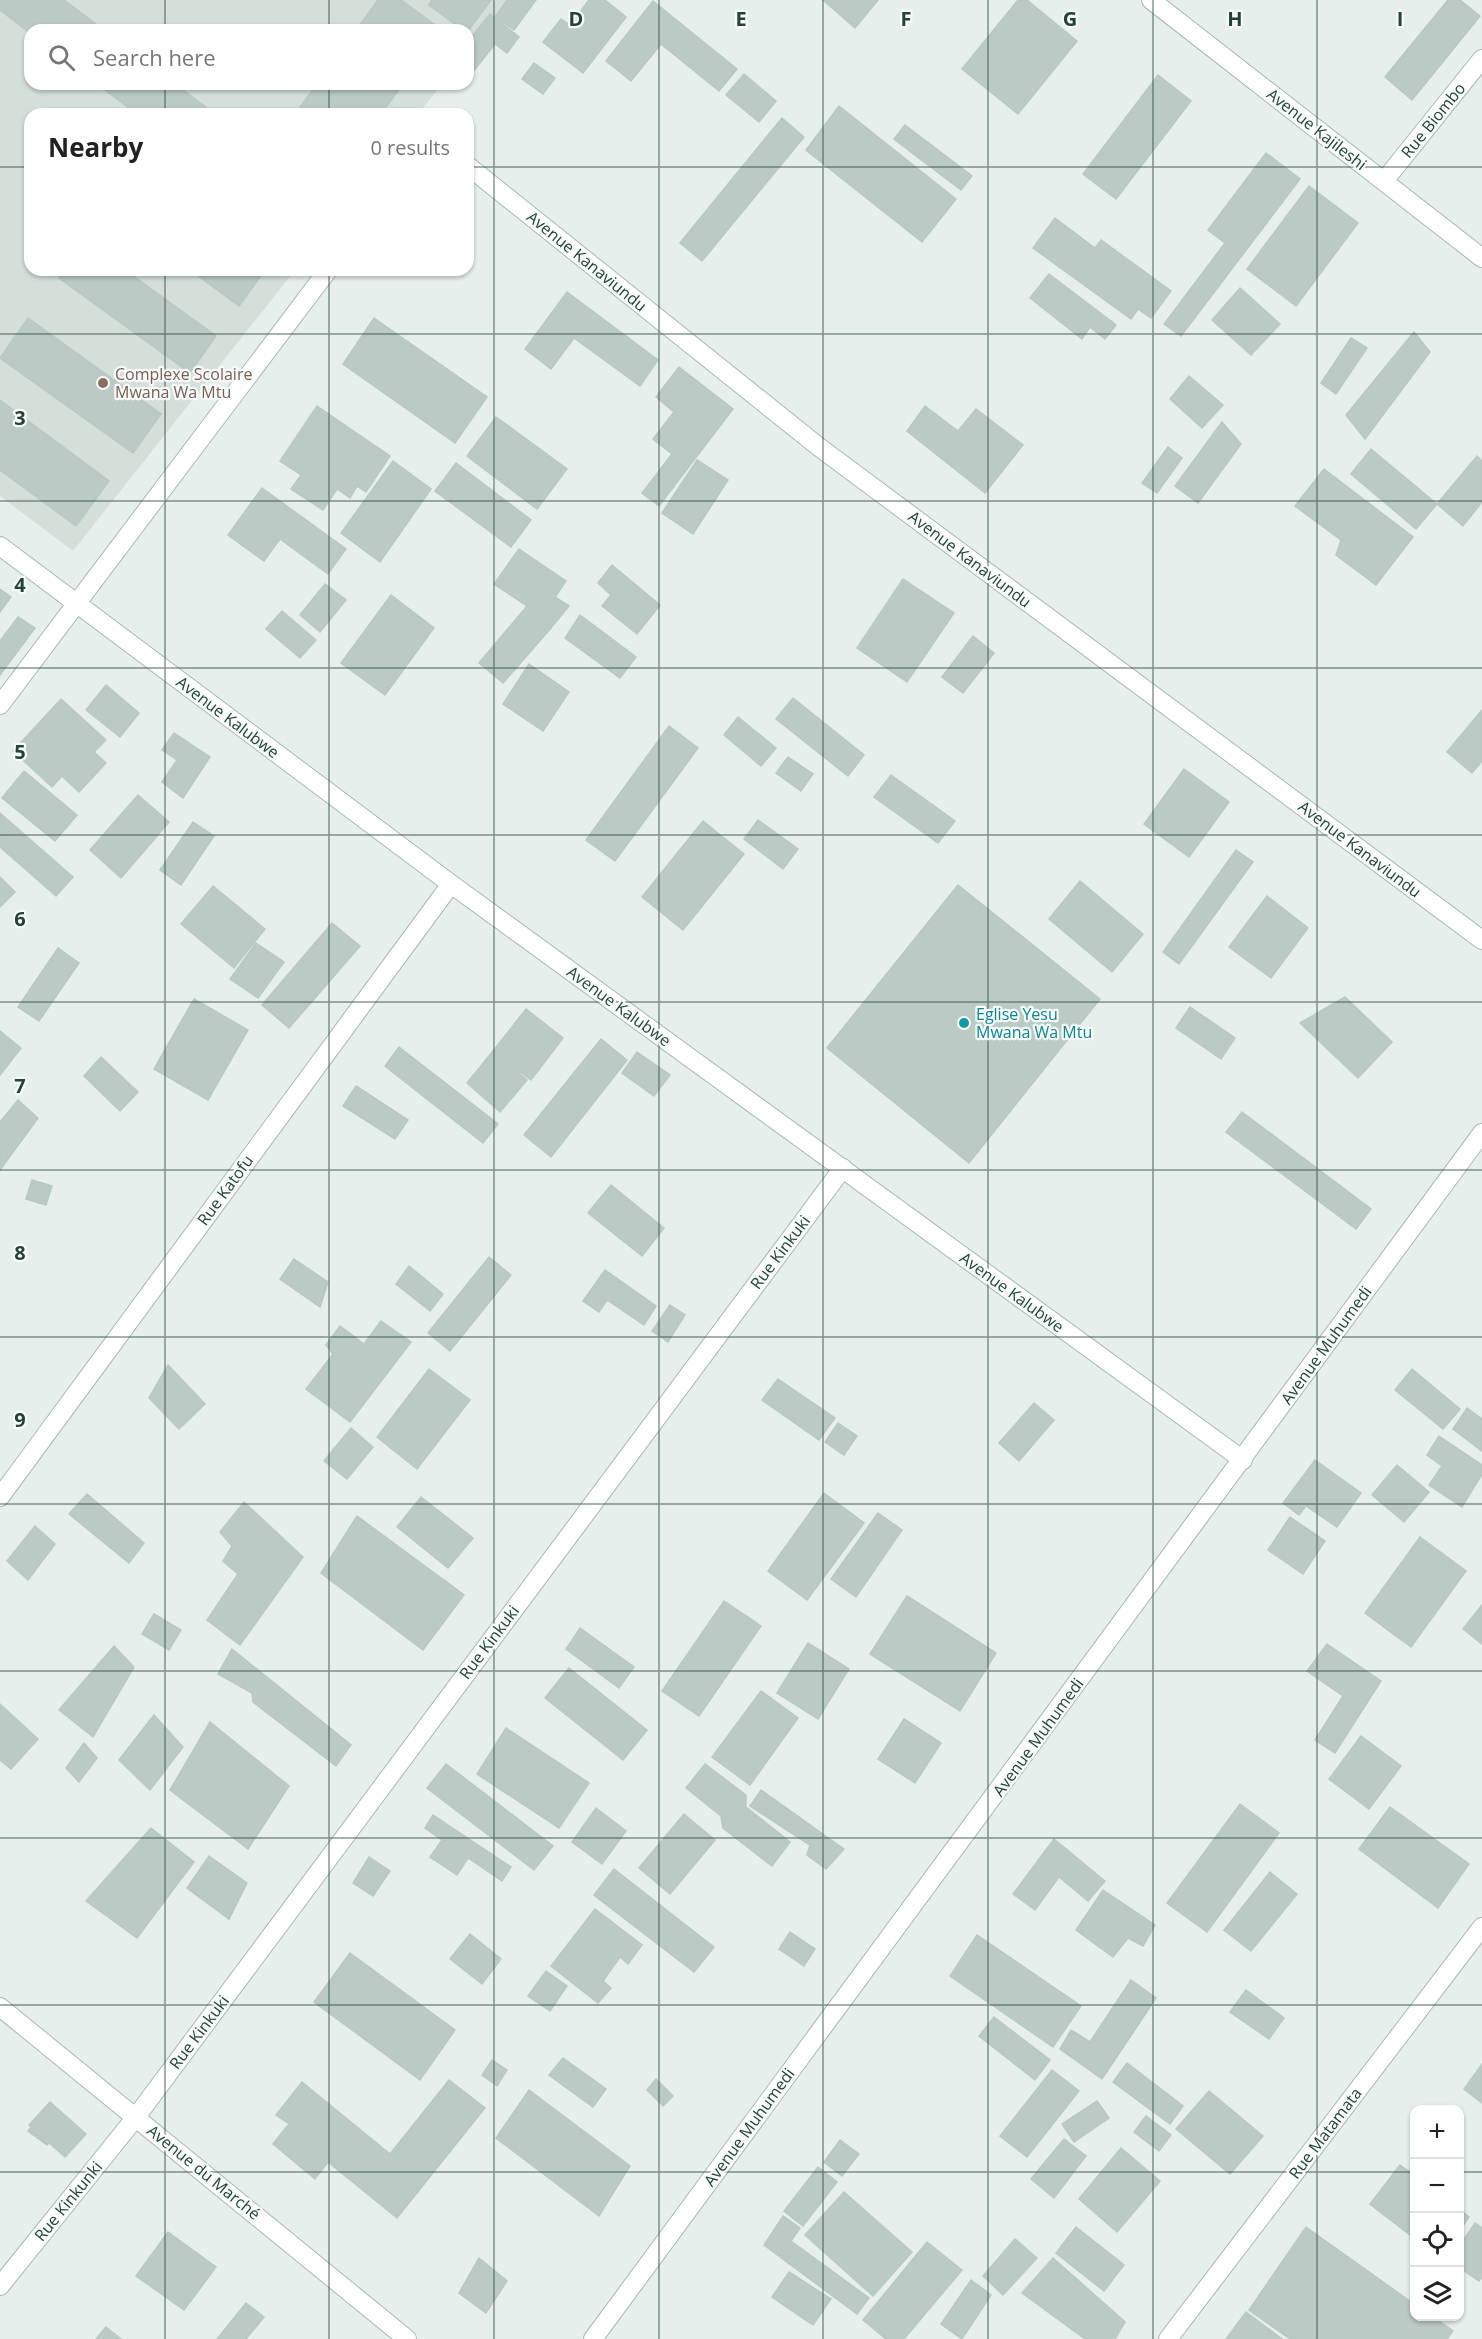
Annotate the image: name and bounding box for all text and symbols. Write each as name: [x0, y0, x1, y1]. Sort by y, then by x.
text: D: [569, 5, 583, 32]
text: E: [735, 5, 747, 32]
text: F: [901, 5, 911, 32]
text: G: [1063, 5, 1077, 32]
text: H: [1227, 5, 1243, 32]
text: I: [1397, 5, 1403, 32]
search box: [24, 24, 474, 90]
icon: search: [45, 41, 78, 74]
text: Search here: [93, 42, 216, 72]
street label: Rue Biombo: [1396, 78, 1470, 162]
street label: Avenue Kajileshi: [1263, 83, 1371, 175]
text: Nearby: [48, 129, 143, 165]
text: 0 results: [370, 134, 450, 161]
street label: Avenue Kanaviundu: [522, 206, 652, 316]
place label: Complexe Scolaire Mwana Wa Mtu: [115, 363, 252, 403]
marker: Complexe Scolaire Mwana Wa Mtu: [96, 376, 110, 390]
text: 3: [14, 404, 26, 431]
street label: Avenue Kanaviundu: [904, 506, 1036, 612]
text: 4: [14, 571, 26, 598]
street label: Avenue Kalubwe: [172, 671, 284, 763]
text: 5: [14, 738, 26, 765]
street label: Avenue Kanaviundu: [1294, 796, 1426, 902]
text: 6: [14, 905, 26, 932]
street label: Avenue Kalubwe: [563, 961, 675, 1051]
place label: Eglise Yesu Mwana Wa Mtu: [976, 1003, 1092, 1043]
marker: Eglise Yesu Mwana Wa Mtu: [957, 1016, 971, 1030]
text: 7: [14, 1072, 26, 1099]
street label: Rue Katofu: [192, 1150, 258, 1230]
street label: Rue Kinkuki: [745, 1211, 815, 1293]
text: 8: [14, 1239, 26, 1266]
street label: Avenue Kalubwe: [956, 1247, 1068, 1337]
street label: Avenue Muhumedi: [1276, 1281, 1376, 1409]
text: 9: [14, 1406, 26, 1433]
street label: Rue Kinkuki: [454, 1601, 524, 1683]
street label: Avenue Muhumedi: [988, 1673, 1088, 1801]
street label: Rue Kinkuki: [164, 1991, 234, 2073]
street label: Avenue Muhumedi: [699, 2063, 799, 2191]
street label: Rue Matamata: [1283, 2083, 1367, 2183]
map controls: [1410, 2105, 1464, 2321]
button: +: [1410, 2105, 1464, 2159]
street label: Avenue du Marché: [143, 2119, 265, 2225]
street label: Rue Kinkunki: [29, 2156, 107, 2246]
button: −: [1410, 2159, 1464, 2213]
button: locate: [1410, 2213, 1464, 2267]
button: layers: [1410, 2267, 1464, 2321]

